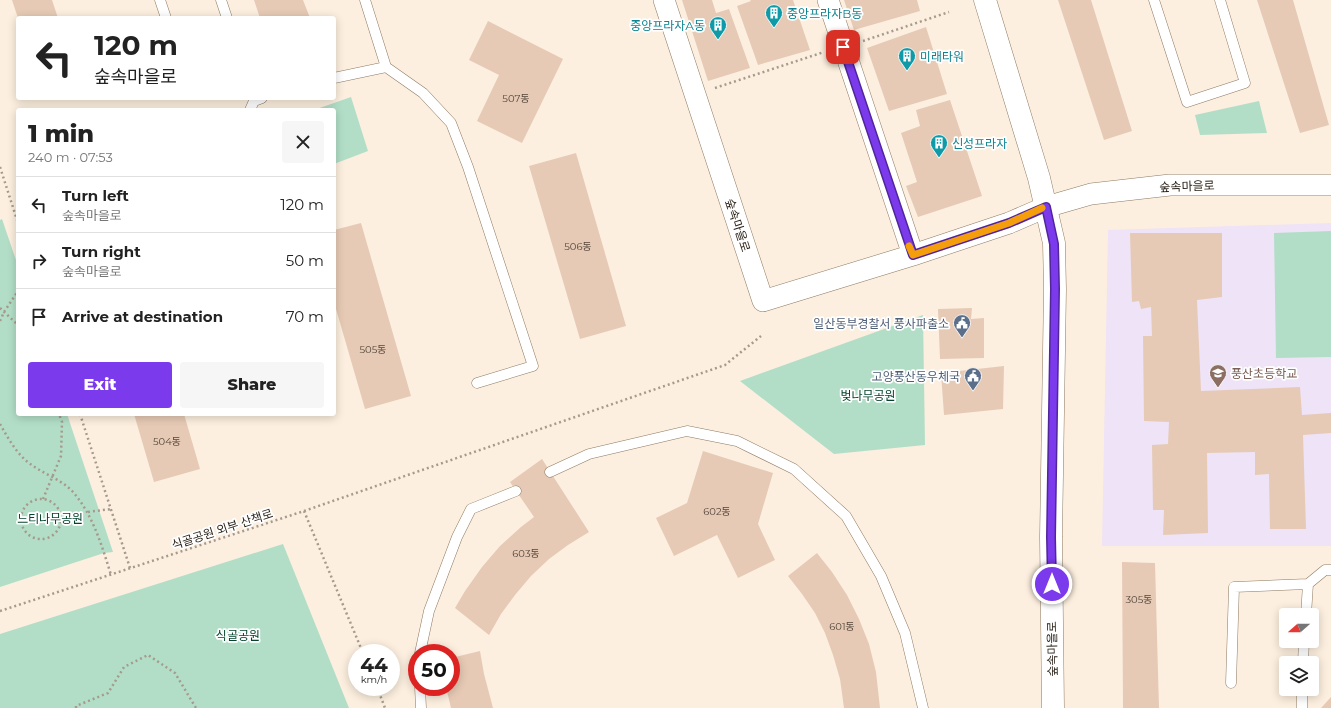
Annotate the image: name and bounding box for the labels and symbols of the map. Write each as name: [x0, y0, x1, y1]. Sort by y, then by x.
building icon: 중앙프라자B동: [764, 3, 784, 28]
place label: 중앙프라자B동: [787, 6, 862, 21]
building icon: 중앙프라자A동: [708, 15, 728, 40]
place label: 중앙프라자A동: [630, 18, 705, 33]
pin: [826, 30, 860, 64]
building icon: 미래타워: [897, 46, 917, 71]
place label: 미래타워: [920, 49, 964, 64]
house number: 507동: [502, 92, 530, 105]
building icon: 신성프라자: [929, 133, 949, 158]
place label: 신성프라자: [952, 136, 1007, 151]
street label: 숲속마을로: [1159, 178, 1215, 194]
street label: 숲속마을로: [722, 196, 754, 254]
house number: 506동: [564, 240, 592, 253]
public building icon: 일산동부경찰서 풍사파출소: [952, 313, 972, 338]
place label: 일산동부경찰서 풍사파출소: [813, 316, 949, 331]
house number: 505동: [359, 343, 387, 356]
school or university icon: 풍산초등학교: [1208, 363, 1228, 388]
public building icon: 고양풍산동우체국: [963, 366, 983, 391]
place label: 풍산초등학교: [1231, 366, 1297, 381]
place label: 고양풍산동우체국: [872, 369, 960, 384]
park label: 벚나무공원: [840, 388, 896, 403]
house number: 504동: [153, 435, 181, 448]
house number: 602동: [703, 505, 731, 518]
street label: 식골공원 외부 산책로: [169, 506, 275, 552]
park label: 느티나무공원: [17, 511, 83, 526]
house number: 603동: [512, 547, 540, 560]
position arrow: [1031, 563, 1073, 605]
house number: 305동: [1125, 593, 1153, 606]
north arrow: [1279, 608, 1319, 648]
house number: 601동: [829, 620, 855, 633]
street label: 숲속마을로: [1044, 621, 1060, 677]
park label: 식골공원: [216, 628, 260, 643]
speed limit sign: 50: [408, 644, 460, 696]

